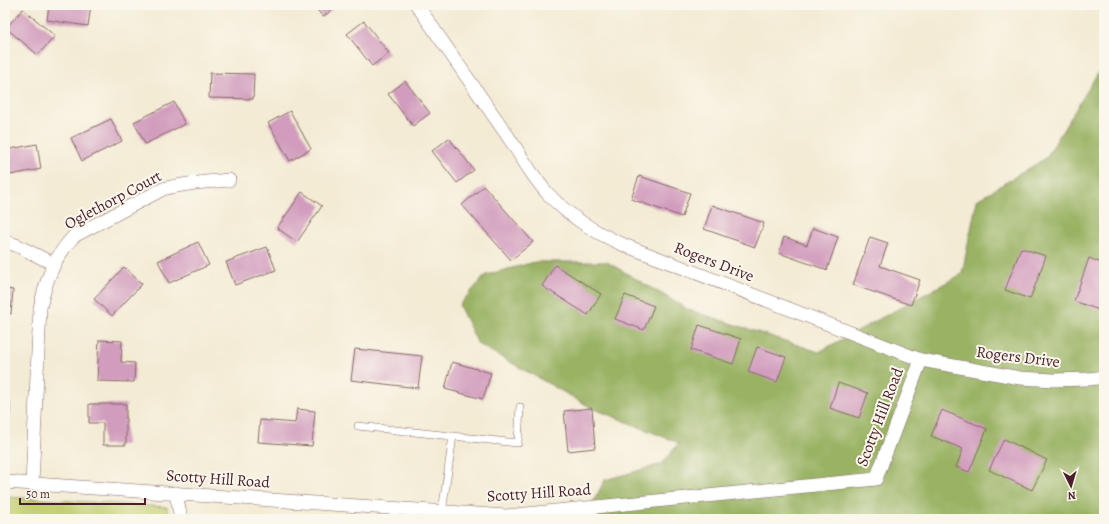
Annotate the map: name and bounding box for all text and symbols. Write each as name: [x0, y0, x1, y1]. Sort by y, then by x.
street label: Oglethorp Court: [60, 165, 166, 235]
street label: Rogers Drive: [671, 237, 757, 287]
street label: Rogers Drive: [975, 341, 1061, 373]
street label: Scotty Hill Road: [851, 364, 909, 470]
street label: Scotty Hill Road: [165, 464, 271, 494]
north arrow: [1051, 466, 1091, 506]
street label: Scotty Hill Road: [486, 478, 592, 508]
scale bar: [20, 480, 145, 506]
text: 50 m: [26, 486, 50, 502]
text: N: [1067, 488, 1076, 503]

